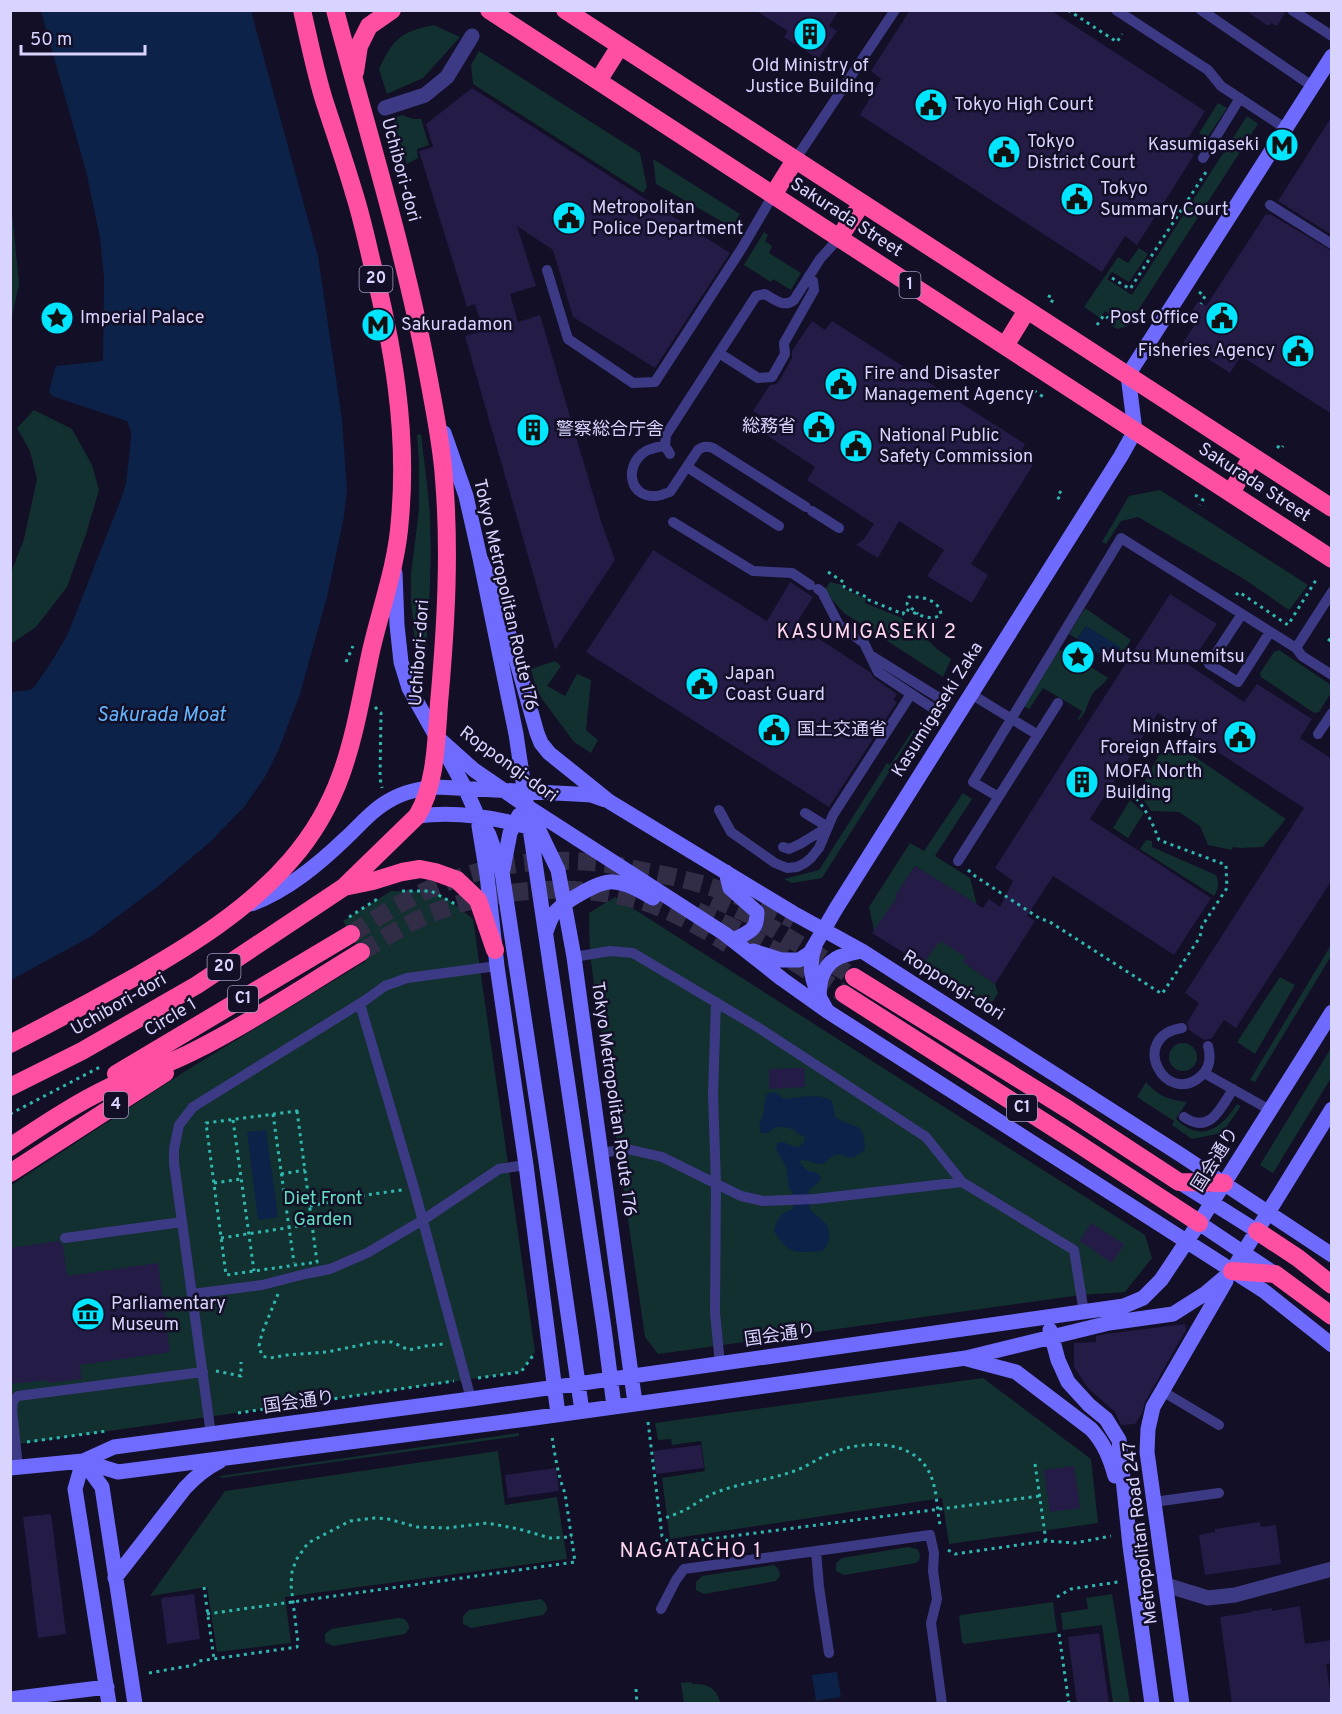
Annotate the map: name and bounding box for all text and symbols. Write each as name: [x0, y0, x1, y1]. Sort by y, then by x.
building icon: Old Ministry of Justice Building: [792, 16, 828, 52]
scale bar: [21, 18, 146, 56]
text: 50 m: [30, 29, 72, 52]
place label: Old Ministry of Justice Building: [746, 55, 874, 99]
public building icon: Tokyo High Court: [913, 87, 949, 123]
place label: Tokyo High Court: [954, 94, 1094, 117]
street label: Uchibori-dori: [375, 115, 425, 225]
metro station icon: Kasumigaseki: [1264, 127, 1300, 163]
place label: Tokyo District Court: [1027, 131, 1136, 175]
public building icon: Tokyo District Court: [986, 134, 1022, 170]
place label: Kasumigaseki: [1148, 134, 1259, 157]
street label: Sakurada Street: [785, 173, 907, 263]
place label: Tokyo Summary Court: [1100, 178, 1229, 222]
public building icon: Tokyo Summary Court: [1059, 181, 1095, 217]
place label: Metropolitan Police Department: [592, 197, 743, 241]
public building icon: Metropolitan Police Department: [551, 200, 587, 236]
road number: 20: [360, 266, 392, 292]
road number: 1: [900, 272, 920, 298]
place icon: Imperial Palace: [39, 300, 75, 336]
public building icon: Post Office: [1204, 300, 1240, 336]
place label: Imperial Palace: [80, 307, 205, 330]
metro station icon: Sakuradamon: [360, 307, 396, 343]
place label: Post Office: [1110, 307, 1199, 330]
place label: Sakuradamon: [401, 314, 513, 337]
public building icon: Fisheries Agency: [1280, 333, 1316, 369]
place label: Fisheries Agency: [1138, 340, 1275, 363]
place label: Fire and Disaster Management Agency: [864, 363, 1034, 407]
public building icon: Fire and Disaster Management Agency: [823, 366, 859, 402]
public building icon: 総務省: [801, 409, 837, 445]
building icon: 警察総合庁舎: [515, 412, 551, 448]
place label: 総務省: [742, 416, 796, 439]
place label: 警察総合庁舎: [556, 419, 664, 442]
place label: National Public Safety Commission: [879, 425, 1033, 469]
public building icon: National Public Safety Commission: [838, 428, 874, 464]
street label: Sakurada Street: [1193, 438, 1315, 528]
street label: Tokyo Metropolitan Route 176: [467, 477, 543, 713]
street label: Uchibori-dori: [405, 599, 435, 707]
district label: KASUMIGASEKI 2: [777, 620, 957, 646]
street label: Kasumigaseki Zaka: [887, 638, 989, 782]
place icon: Mutsu Munemitsu: [1060, 639, 1096, 675]
place label: Mutsu Munemitsu: [1101, 646, 1245, 669]
place label: Japan Coast Guard: [725, 663, 825, 707]
public building icon: Japan Coast Guard: [684, 666, 720, 702]
water label: Sakurada Moat: [96, 703, 226, 729]
public building icon: 国土交通省: [756, 712, 792, 748]
place label: Ministry of Foreign Affairs: [1100, 716, 1217, 760]
place label: 国土交通省: [797, 719, 887, 742]
public building icon: Ministry of Foreign Affairs: [1222, 719, 1258, 755]
street label: Roppongi-dori: [454, 722, 562, 808]
place label: MOFA North Building: [1105, 761, 1202, 805]
building icon: MOFA North Building: [1064, 764, 1100, 800]
street label: Roppongi-dori: [898, 946, 1008, 1026]
road number: 20: [208, 954, 240, 980]
street label: Uchibori-dori: [67, 968, 171, 1042]
street label: Tokyo Metropolitan Route 176: [585, 980, 641, 1218]
road number: C1: [228, 986, 258, 1012]
street label: Circle 1: [141, 993, 201, 1043]
road number: 4: [104, 1092, 128, 1118]
road number: C1: [1007, 1095, 1037, 1121]
street label: 国会通り: [1187, 1123, 1245, 1197]
park label: Diet Front Garden: [283, 1188, 363, 1232]
place label: Parliamentary Museum: [111, 1293, 226, 1337]
museum icon: Parliamentary Museum: [70, 1296, 106, 1332]
street label: 国会通り: [743, 1320, 817, 1352]
street label: 国会通り: [262, 1387, 336, 1419]
street label: Metropolitan Road 247: [1118, 1440, 1164, 1626]
district label: NAGATACHO 1: [619, 1539, 763, 1565]

